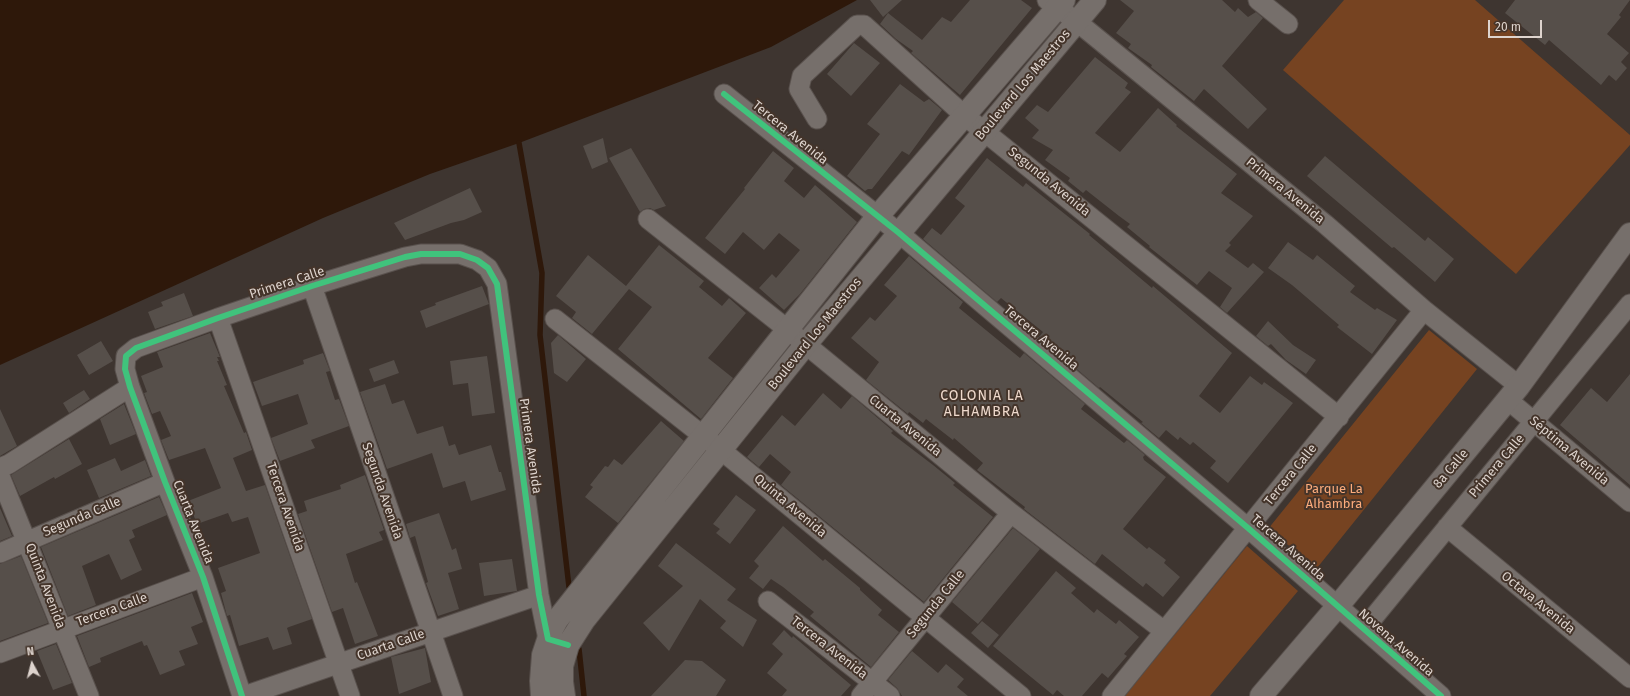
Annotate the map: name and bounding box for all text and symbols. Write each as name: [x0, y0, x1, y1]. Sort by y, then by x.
scale bar: [1490, 12, 1544, 38]
text: 20 m: [1495, 20, 1521, 34]
street label: Boulevard Los Maestros: [972, 27, 1074, 143]
street label: Tercera Avenida: [749, 98, 831, 168]
street label: Segunda Avenida: [1005, 144, 1093, 220]
street label: Primera Avenida: [1243, 155, 1327, 227]
street label: Primera Calle: [247, 264, 327, 302]
street label: Boulevard Los Maestros: [765, 275, 865, 393]
street label: Tercera Avenida: [1000, 302, 1082, 374]
district label: COLONIA LA ALHAMBRA: [940, 388, 1024, 420]
street label: Cuarta Avenida: [866, 392, 944, 460]
street label: Primera Avenida: [516, 397, 544, 495]
street label: Séptima Avenida: [1526, 413, 1612, 489]
street label: Primera Calle: [1466, 431, 1528, 501]
street label: Segunda Avenida: [358, 441, 406, 541]
street label: Tercera Calle: [1261, 441, 1321, 509]
street label: 8a Calle: [1430, 446, 1472, 492]
street label: Tercera Avenida: [263, 461, 307, 553]
street label: Quinta Avenida: [751, 471, 829, 541]
street label: Cuarta Avenida: [169, 478, 217, 566]
park label: Parque La Alhambra: [1305, 481, 1363, 512]
street label: Segunda Calle: [41, 494, 123, 540]
street label: Tercera Avenida: [1248, 512, 1328, 584]
street label: Quinta Avenida: [22, 541, 68, 631]
street label: Segunda Calle: [904, 567, 968, 641]
street label: Octava Avenida: [1498, 568, 1578, 638]
street label: Tercera Calle: [74, 590, 150, 630]
street label: Novena Avenida: [1355, 606, 1437, 680]
street label: Tercera Avenida: [788, 613, 870, 683]
street label: Cuarta Calle: [355, 626, 427, 664]
north arrow: [12, 644, 52, 684]
text: N: [26, 645, 35, 658]

